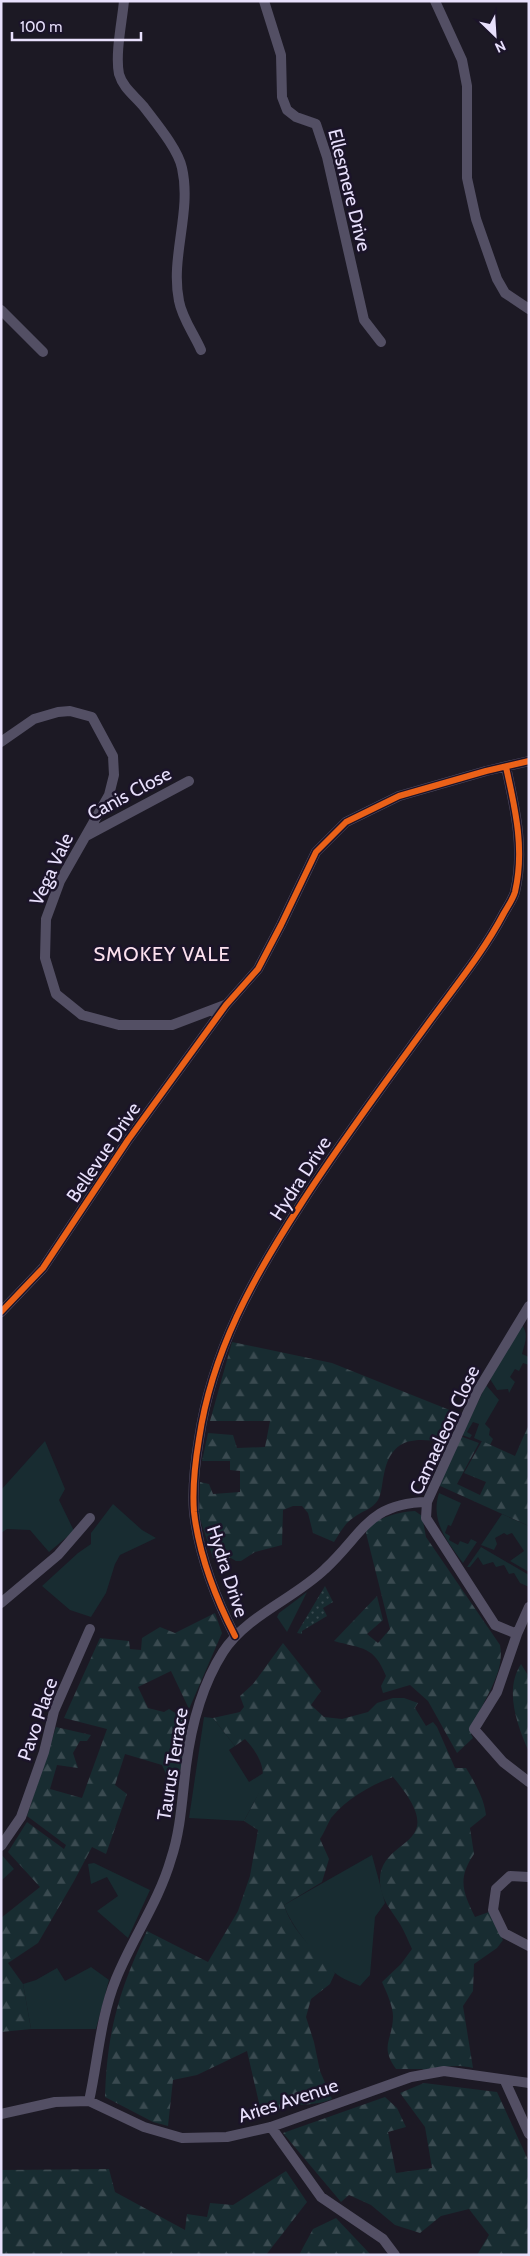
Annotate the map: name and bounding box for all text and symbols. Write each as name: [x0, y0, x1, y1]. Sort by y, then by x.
scale bar: [12, 10, 141, 42]
north arrow: [470, 10, 520, 60]
text: 100 m: [20, 18, 62, 36]
text: N: [492, 37, 509, 57]
street label: Ellesmere Drive: [323, 126, 376, 254]
street label: Canis Close: [83, 762, 175, 825]
street label: Vega Vale: [25, 829, 78, 909]
district label: SMOKEY VALE: [93, 942, 231, 966]
street label: Bellevue Drive: [62, 1098, 145, 1207]
street label: Hydra Drive: [265, 1132, 336, 1224]
street label: Camaeleon Close: [404, 1362, 485, 1498]
street label: Hydra Drive: [202, 1522, 253, 1620]
street label: Pavo Place: [13, 1675, 62, 1764]
street label: Taurus Terrace: [152, 1706, 193, 1822]
street label: Aries Avenue: [235, 2073, 341, 2127]

